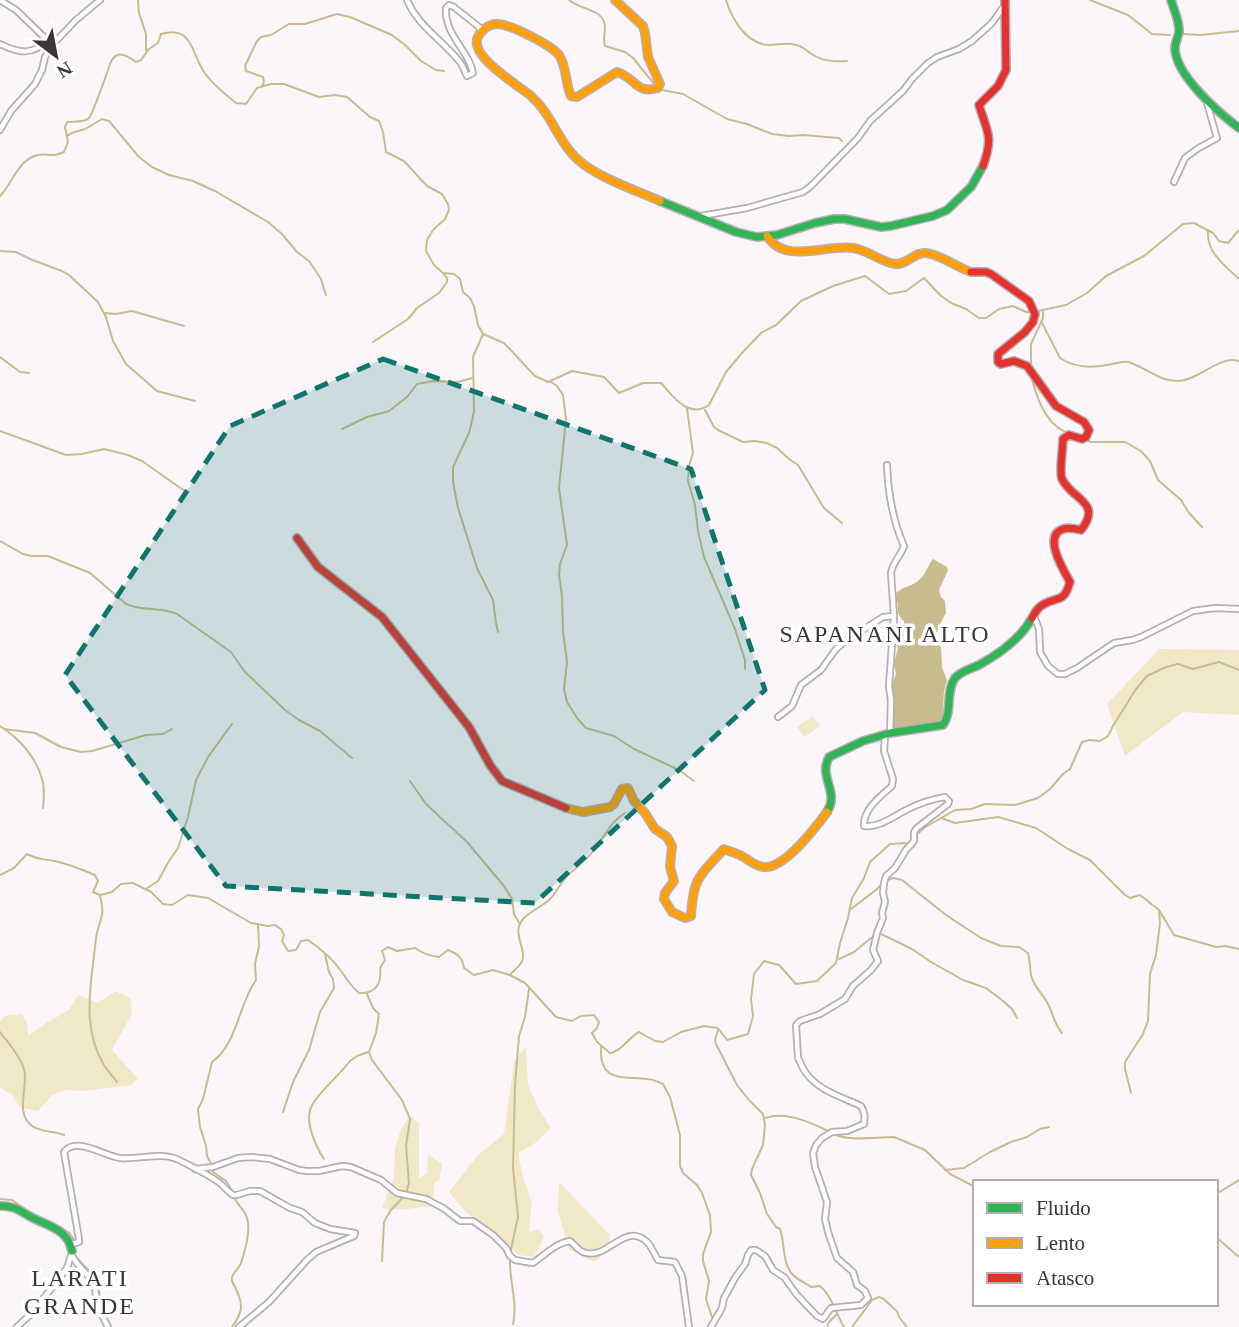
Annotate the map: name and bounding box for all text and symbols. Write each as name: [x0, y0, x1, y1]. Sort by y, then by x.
north arrow: [21, 21, 91, 91]
text: N: [53, 57, 76, 83]
district label: SAPANANI ALTO: [779, 621, 991, 647]
legend: [973, 1180, 1218, 1306]
text: Fluido: [1036, 1196, 1091, 1220]
text: Lento: [1036, 1231, 1085, 1255]
district label: LARATI GRANDE: [24, 1265, 136, 1319]
text: Atasco: [1036, 1266, 1094, 1290]

